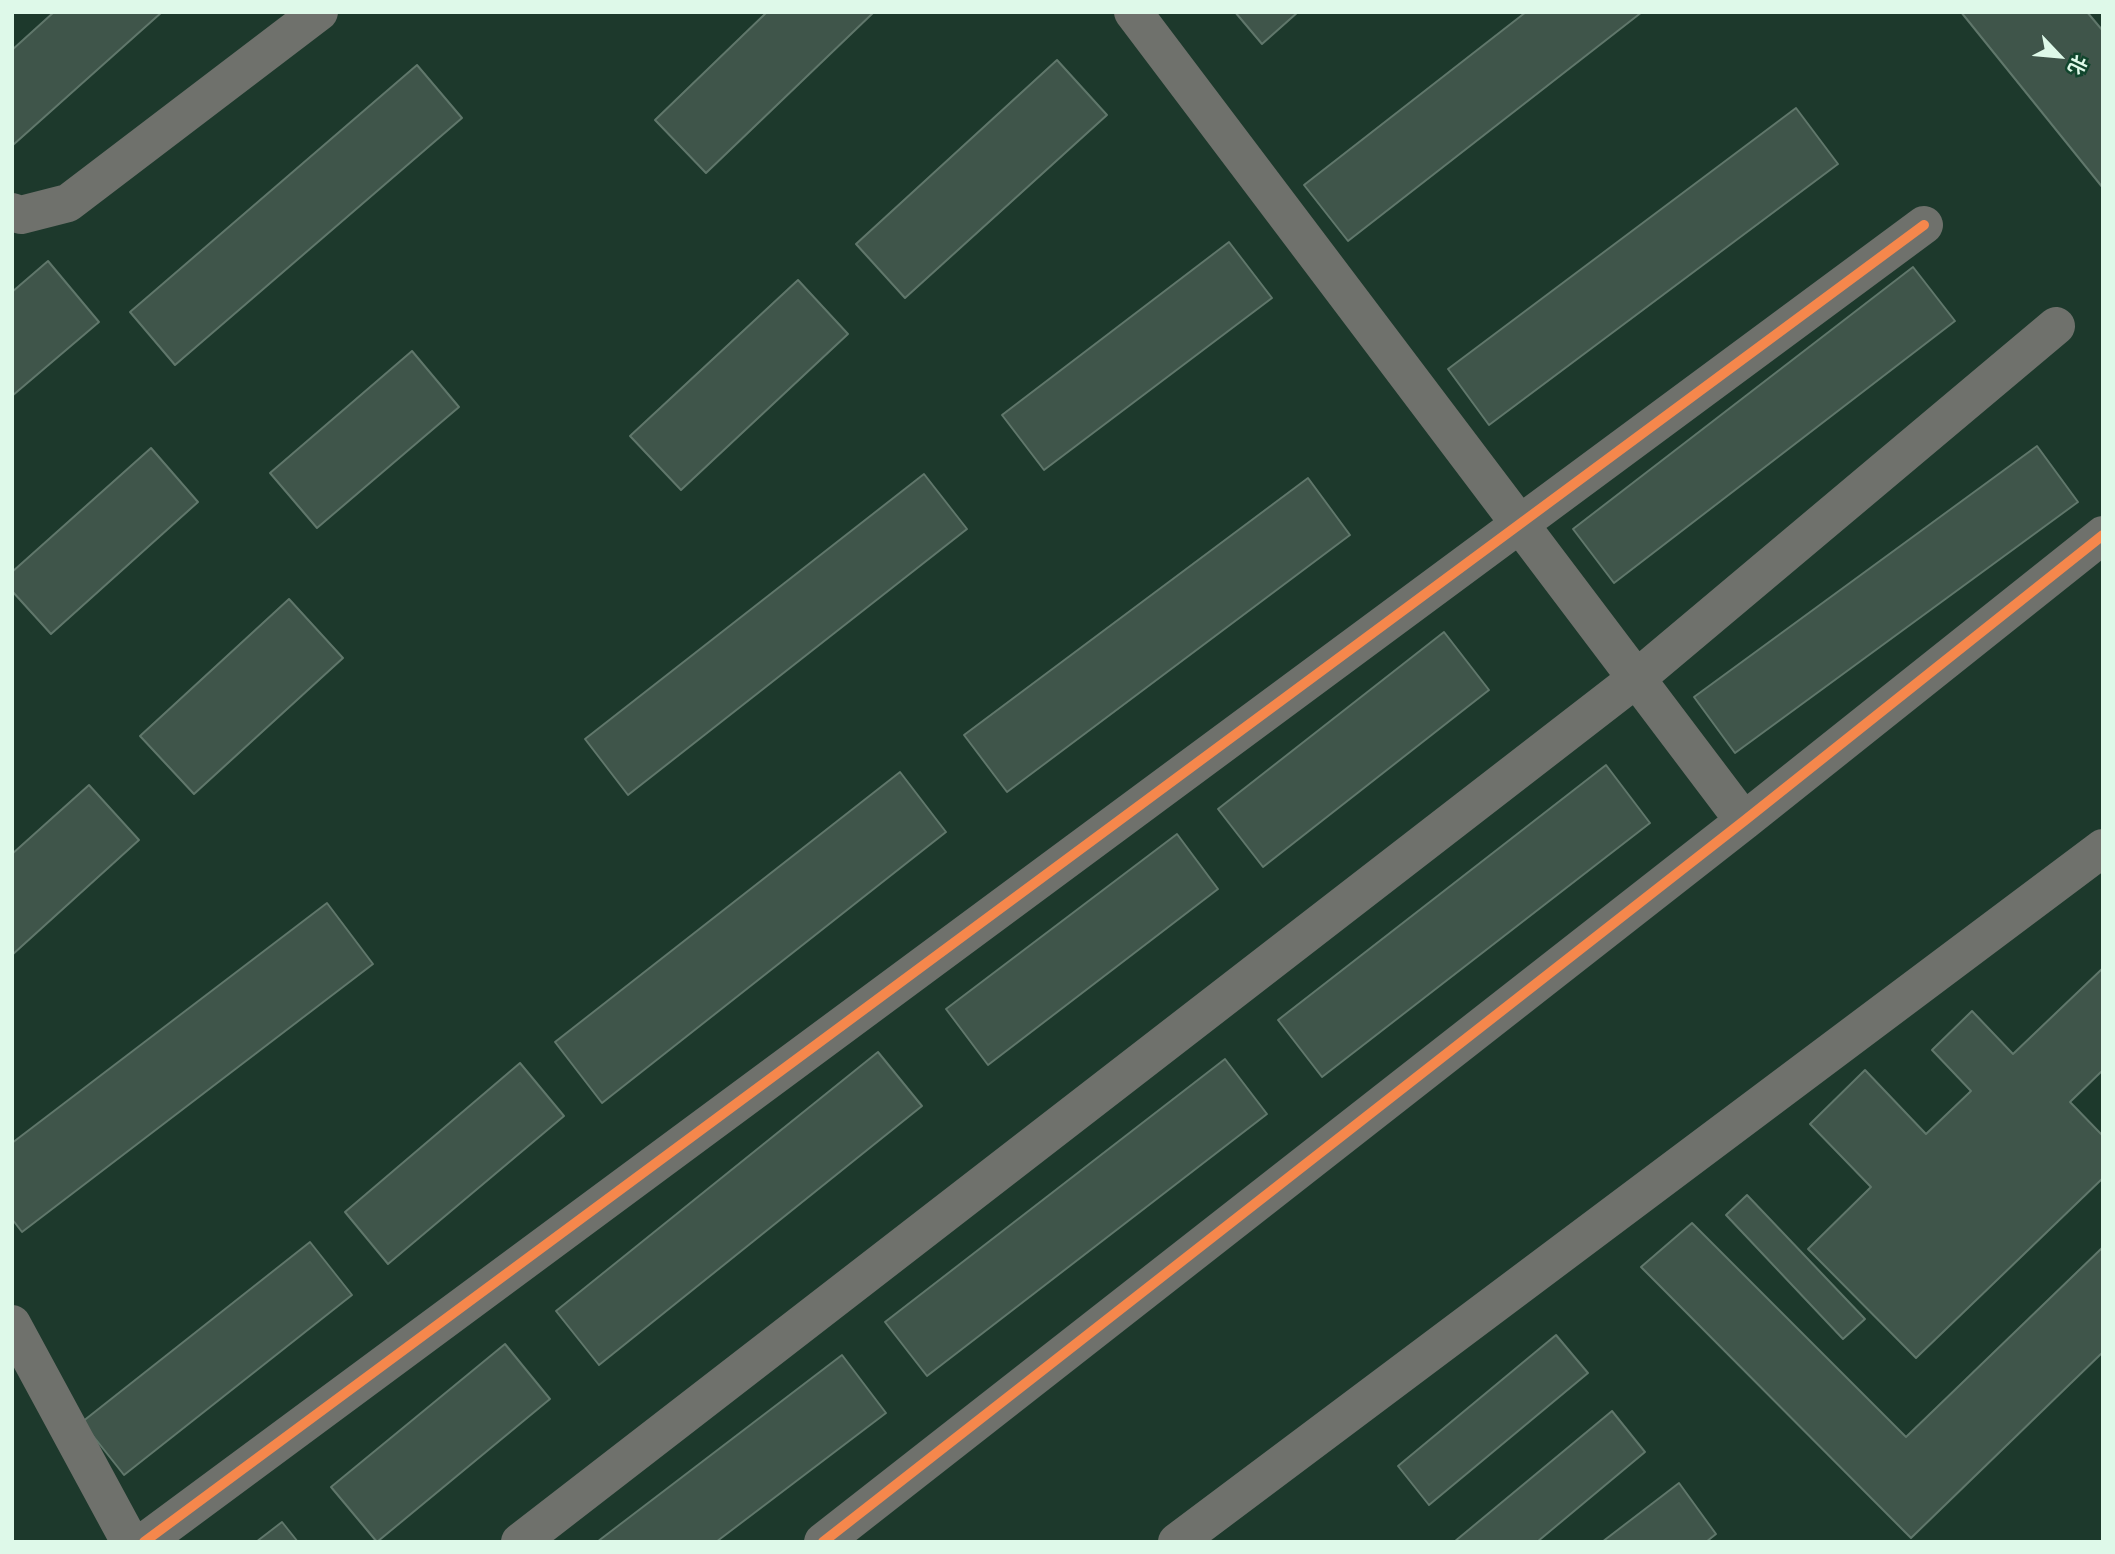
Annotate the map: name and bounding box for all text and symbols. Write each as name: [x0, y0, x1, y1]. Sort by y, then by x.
north arrow: [2024, 21, 2094, 91]
text: 北: [2063, 51, 2093, 79]

